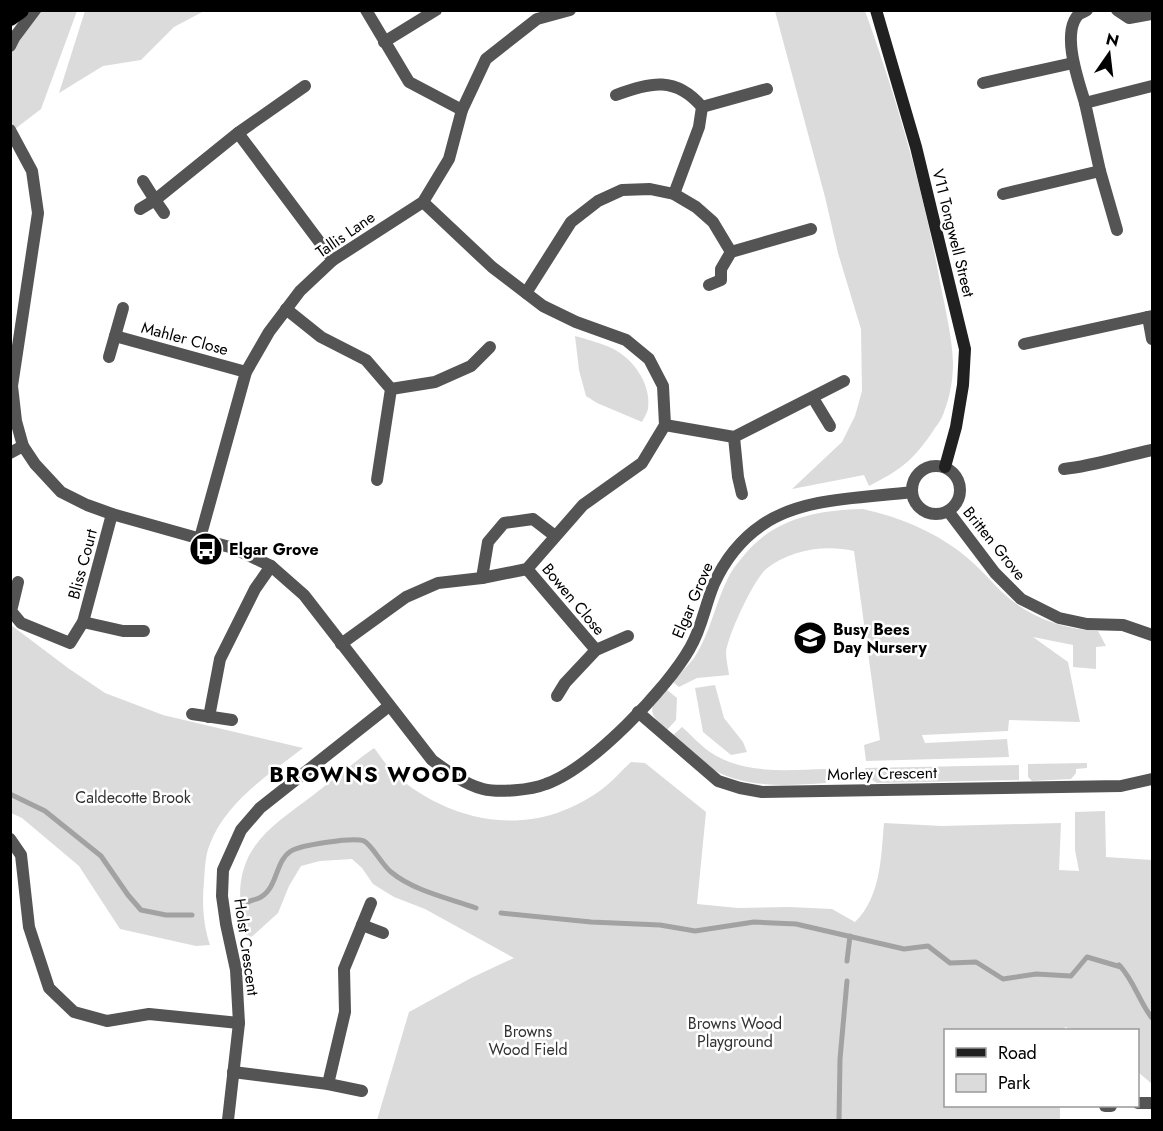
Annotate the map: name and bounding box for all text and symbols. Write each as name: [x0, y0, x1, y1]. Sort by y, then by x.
north arrow: [1079, 24, 1139, 84]
text: N: [1104, 27, 1121, 53]
street label: V11 Tongwell Street: [927, 167, 981, 300]
street label: Tallis Lane: [311, 206, 380, 263]
street label: Mahler Close: [139, 316, 231, 361]
street label: Britten Grove: [958, 502, 1032, 585]
street label: Bliss Court: [62, 526, 103, 602]
bus stop icon: Elgar Grove: [188, 531, 224, 567]
place label: Elgar Grove: [229, 538, 319, 561]
street label: Bowen Close: [537, 558, 611, 640]
street label: Elgar Grove: [666, 559, 719, 642]
place label: Busy Bees Day Nursery: [833, 618, 927, 659]
school or university icon: Busy Bees Day Nursery: [792, 620, 828, 656]
district label: BROWNS WOOD: [269, 758, 469, 790]
street label: Morley Crescent: [827, 761, 937, 786]
park label: Caldecotte Brook: [75, 786, 192, 809]
street label: Holst Crescent: [228, 897, 265, 997]
park label: Browns Wood Playground: [688, 1012, 782, 1053]
park label: Browns Wood Field: [488, 1020, 568, 1061]
legend: [944, 1029, 1139, 1107]
text: Road: [998, 1040, 1037, 1066]
text: Park: [998, 1070, 1030, 1096]

